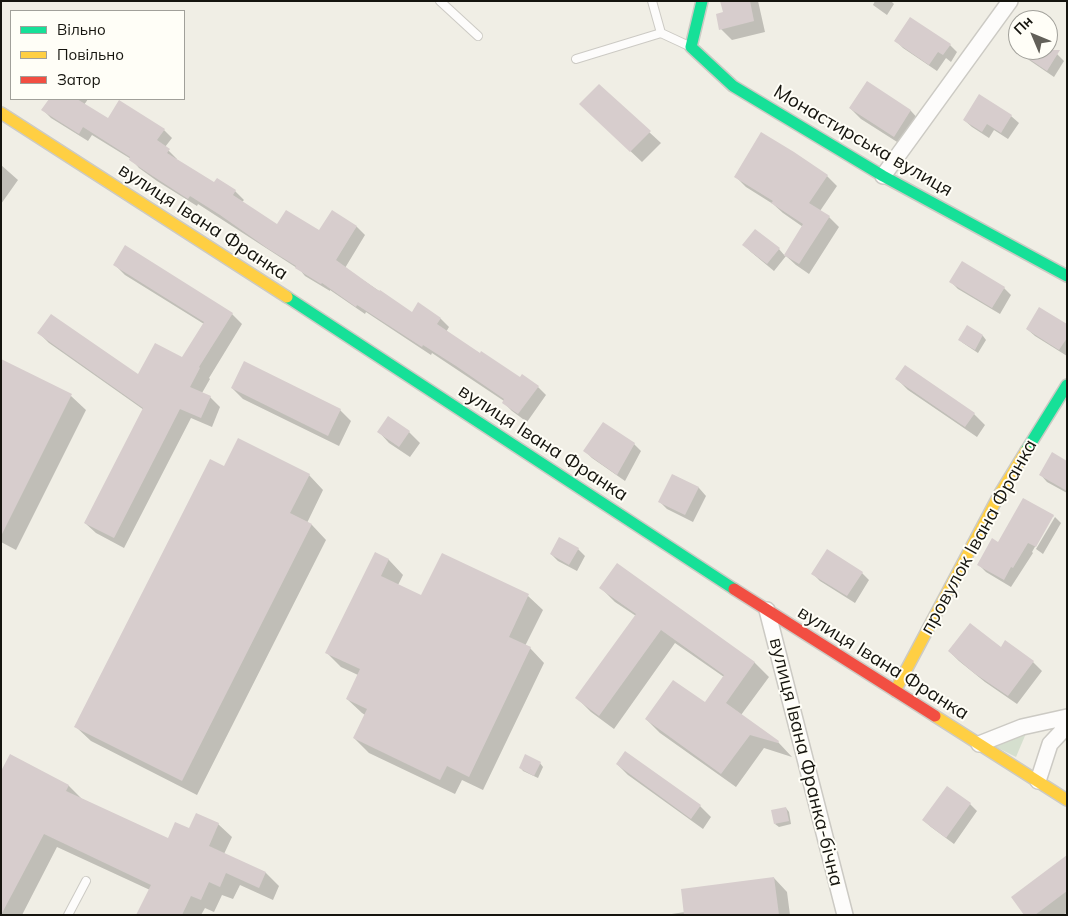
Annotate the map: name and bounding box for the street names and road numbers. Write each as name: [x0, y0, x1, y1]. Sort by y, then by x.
street label: Монастирська вулиця: [769, 80, 957, 202]
street label: вулиця Івана Франка: [114, 159, 292, 285]
street label: вулиця Івана Франка: [454, 380, 632, 506]
street label: провулок Івана Франка: [916, 435, 1042, 639]
street label: вулиця Івана Франка: [793, 601, 973, 725]
street label: вулиця Івана Франка-бічна: [764, 635, 848, 889]

